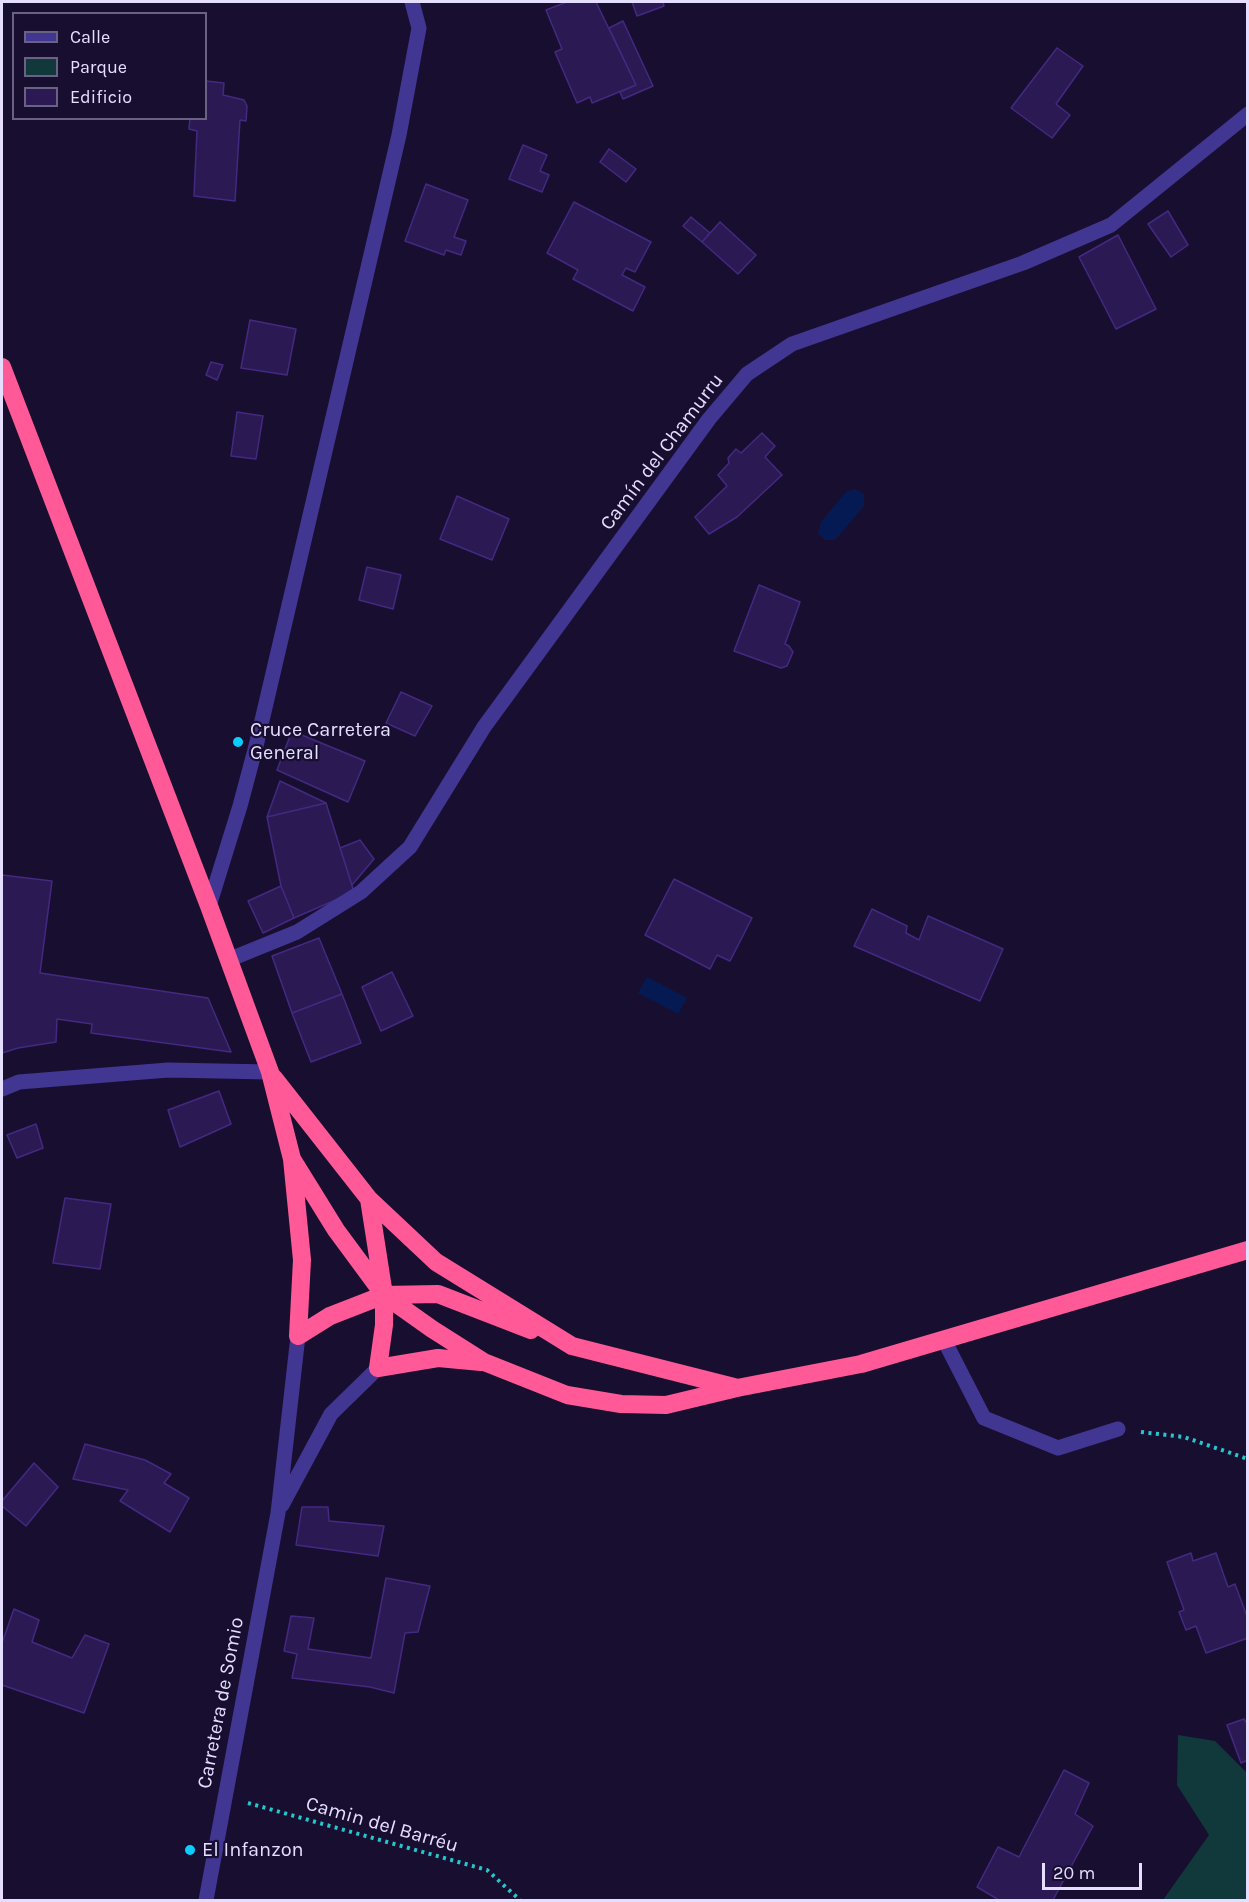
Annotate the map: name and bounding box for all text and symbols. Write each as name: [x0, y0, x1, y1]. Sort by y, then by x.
legend: [12, 12, 207, 120]
text: Calle: [70, 26, 110, 48]
text: Parque: [70, 56, 127, 78]
text: Edificio: [70, 86, 132, 108]
street label: Camín del Chamurru: [595, 369, 729, 535]
place label: Cruce Carretera General: [250, 718, 391, 765]
marker: Cruce Carretera General: [231, 735, 245, 749]
street label: Carretera de Somio: [193, 1615, 249, 1791]
street label: Camin del Barréu: [303, 1792, 461, 1858]
place label: El Infanzon: [202, 1838, 304, 1862]
marker: El Infanzon: [183, 1843, 197, 1857]
scale bar: [1045, 1851, 1146, 1889]
text: 20 m: [1053, 1862, 1095, 1884]

